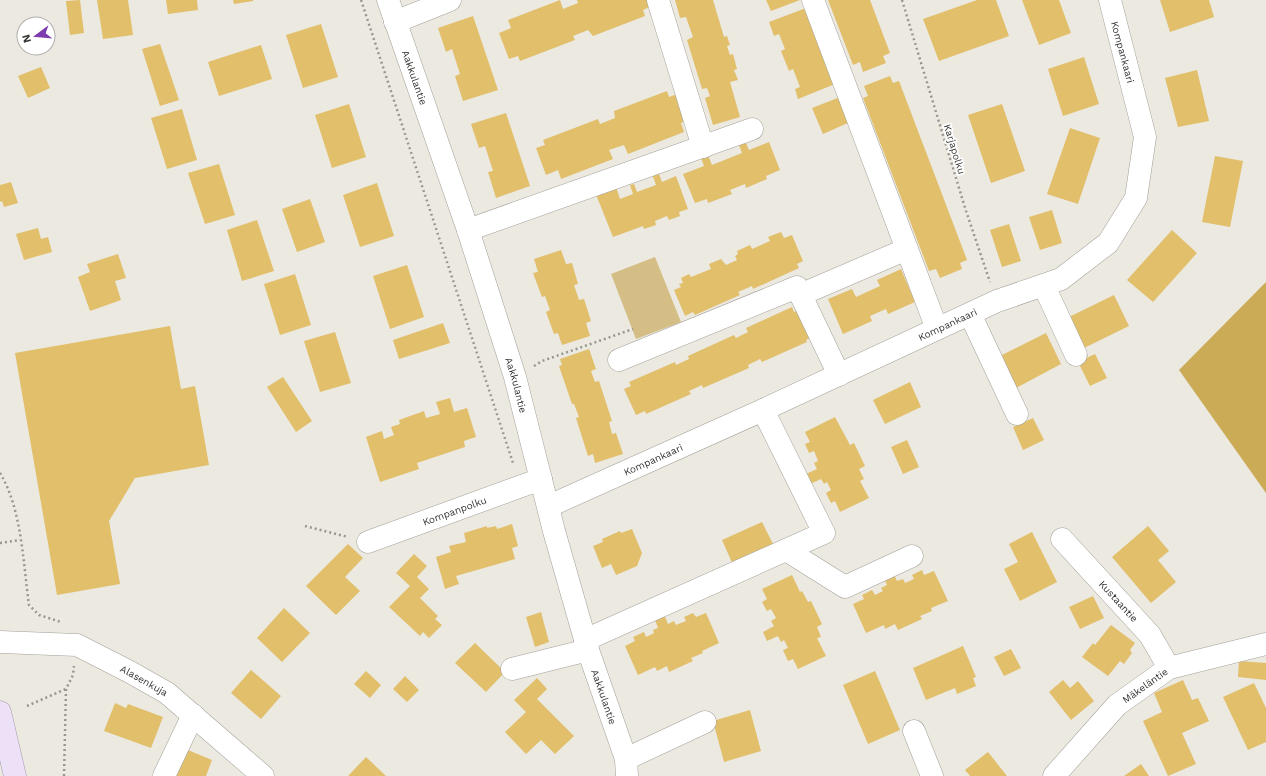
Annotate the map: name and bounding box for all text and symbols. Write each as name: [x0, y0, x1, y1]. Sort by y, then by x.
north arrow: [16, 16, 56, 56]
street label: Kompankaari: [1109, 20, 1136, 84]
text: N: [19, 33, 34, 44]
street label: Aakkulantie: [400, 49, 429, 107]
street label: Karjapolku: [942, 123, 967, 175]
street label: Kompankaari: [917, 306, 979, 343]
street label: Aakkulantie: [503, 356, 529, 414]
street label: Kompankaari: [622, 442, 684, 478]
street label: Kompanpolku: [421, 494, 488, 528]
street label: Kustaantie: [1097, 578, 1140, 624]
street label: Alasenkuja: [118, 663, 170, 699]
street label: Mäkeläntie: [1120, 666, 1170, 705]
street label: Aakkulantie: [589, 668, 619, 726]

